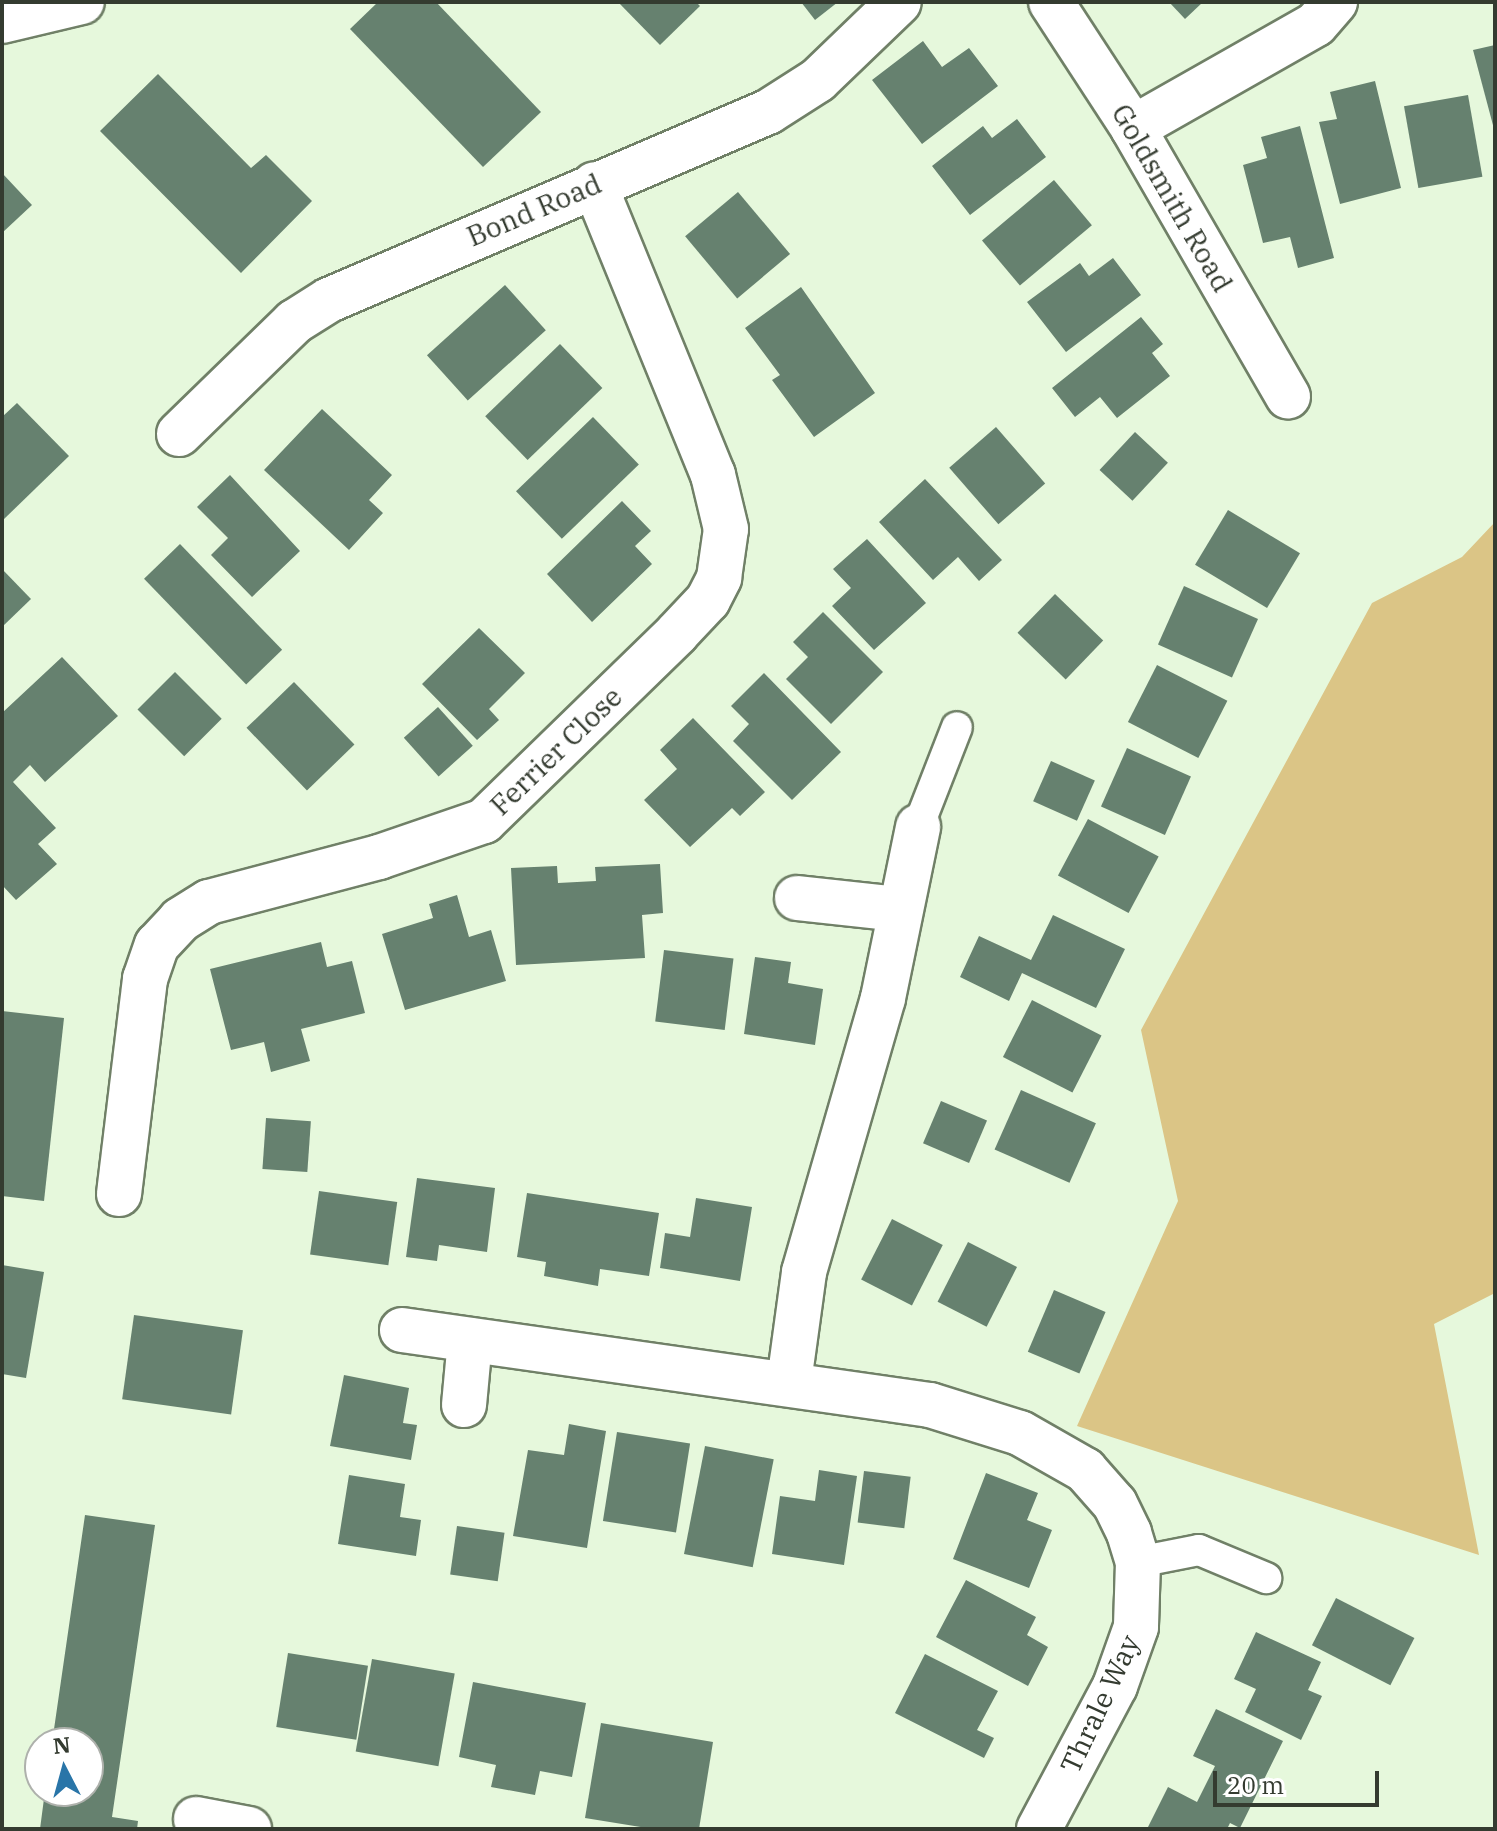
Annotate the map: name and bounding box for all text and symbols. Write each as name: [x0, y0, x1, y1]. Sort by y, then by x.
street label: Goldsmith Road: [1105, 98, 1239, 298]
street label: Bond Road: [462, 167, 606, 253]
street label: Ferrier Close: [483, 680, 629, 822]
street label: Thrale Way: [1053, 1630, 1147, 1778]
north arrow: [24, 1727, 104, 1807]
text: N: [51, 1729, 72, 1760]
scale bar: [1217, 1755, 1383, 1805]
text: 20 m: [1227, 1769, 1284, 1801]

